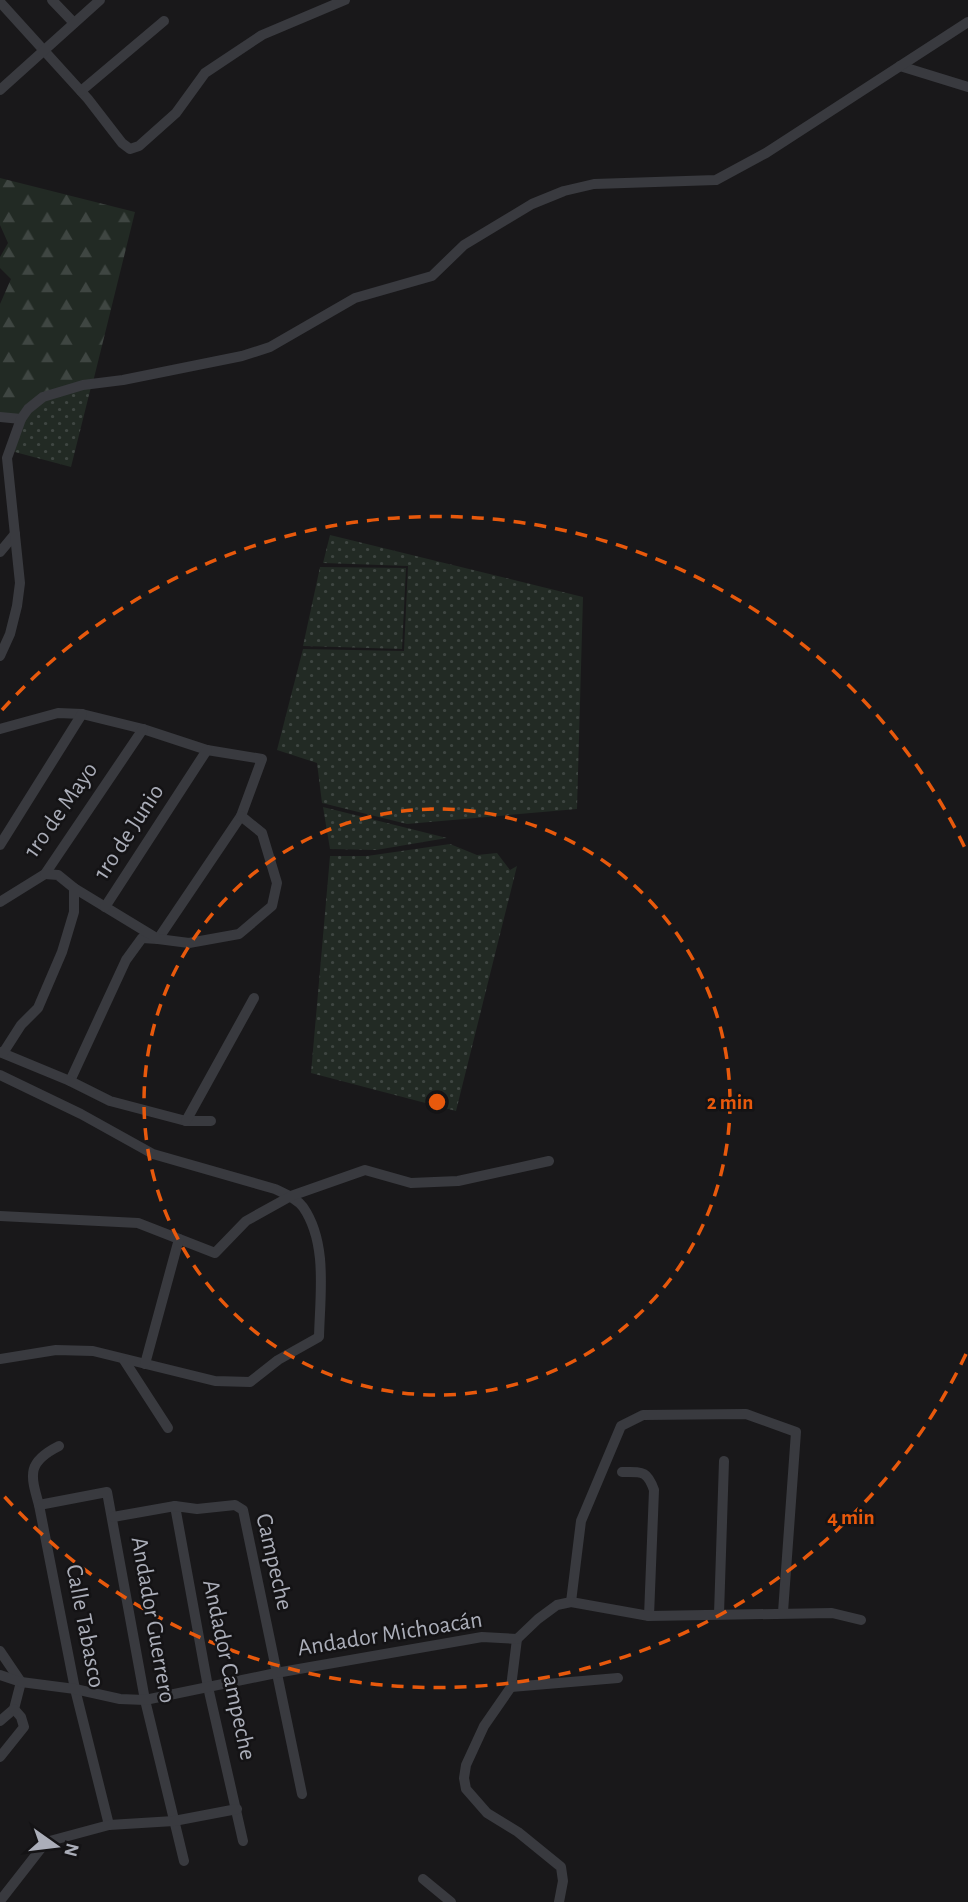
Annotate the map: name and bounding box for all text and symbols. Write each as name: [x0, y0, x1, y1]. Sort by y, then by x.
street label: 1ro de Mayo: [20, 758, 102, 862]
street label: 1ro de Junio: [89, 780, 169, 884]
centre of rings: [425, 1090, 449, 1114]
text: 2 min: [707, 1092, 753, 1113]
text: 4 min: [827, 1507, 875, 1528]
street label: Campeche: [251, 1511, 297, 1613]
street label: Andador Guerrero: [127, 1535, 179, 1705]
street label: Calle Tabasco: [61, 1562, 109, 1690]
street label: Andador Campeche: [198, 1578, 260, 1762]
street label: Andador Michoacán: [296, 1608, 484, 1660]
north arrow: [21, 1811, 91, 1881]
text: N: [60, 1841, 82, 1858]

